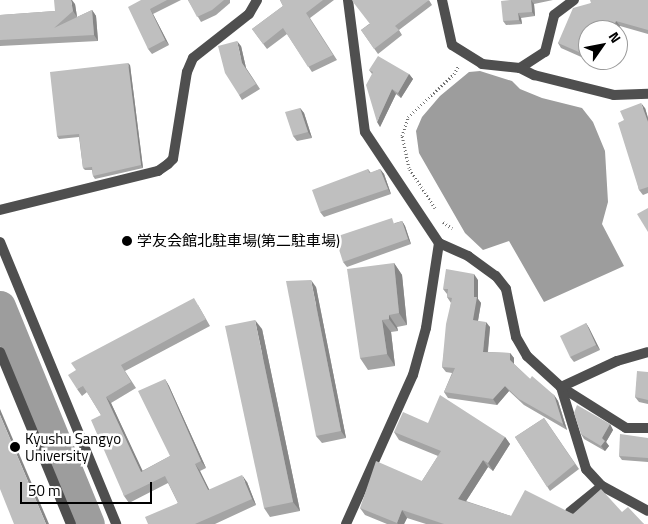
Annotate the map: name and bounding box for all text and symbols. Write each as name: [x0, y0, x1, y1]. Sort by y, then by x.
north arrow: [578, 20, 628, 70]
text: N: [604, 27, 627, 47]
place label: 学友会館北駐車場(第二駐車場): [137, 232, 340, 250]
marker: 学友会館北駐車場(第二駐車場): [121, 235, 133, 247]
place label: Kyushu Sangyo University: [25, 429, 121, 464]
marker: Kyushu Sangyo University: [9, 441, 21, 453]
scale bar: [22, 472, 155, 504]
text: 50 m: [28, 479, 61, 502]

